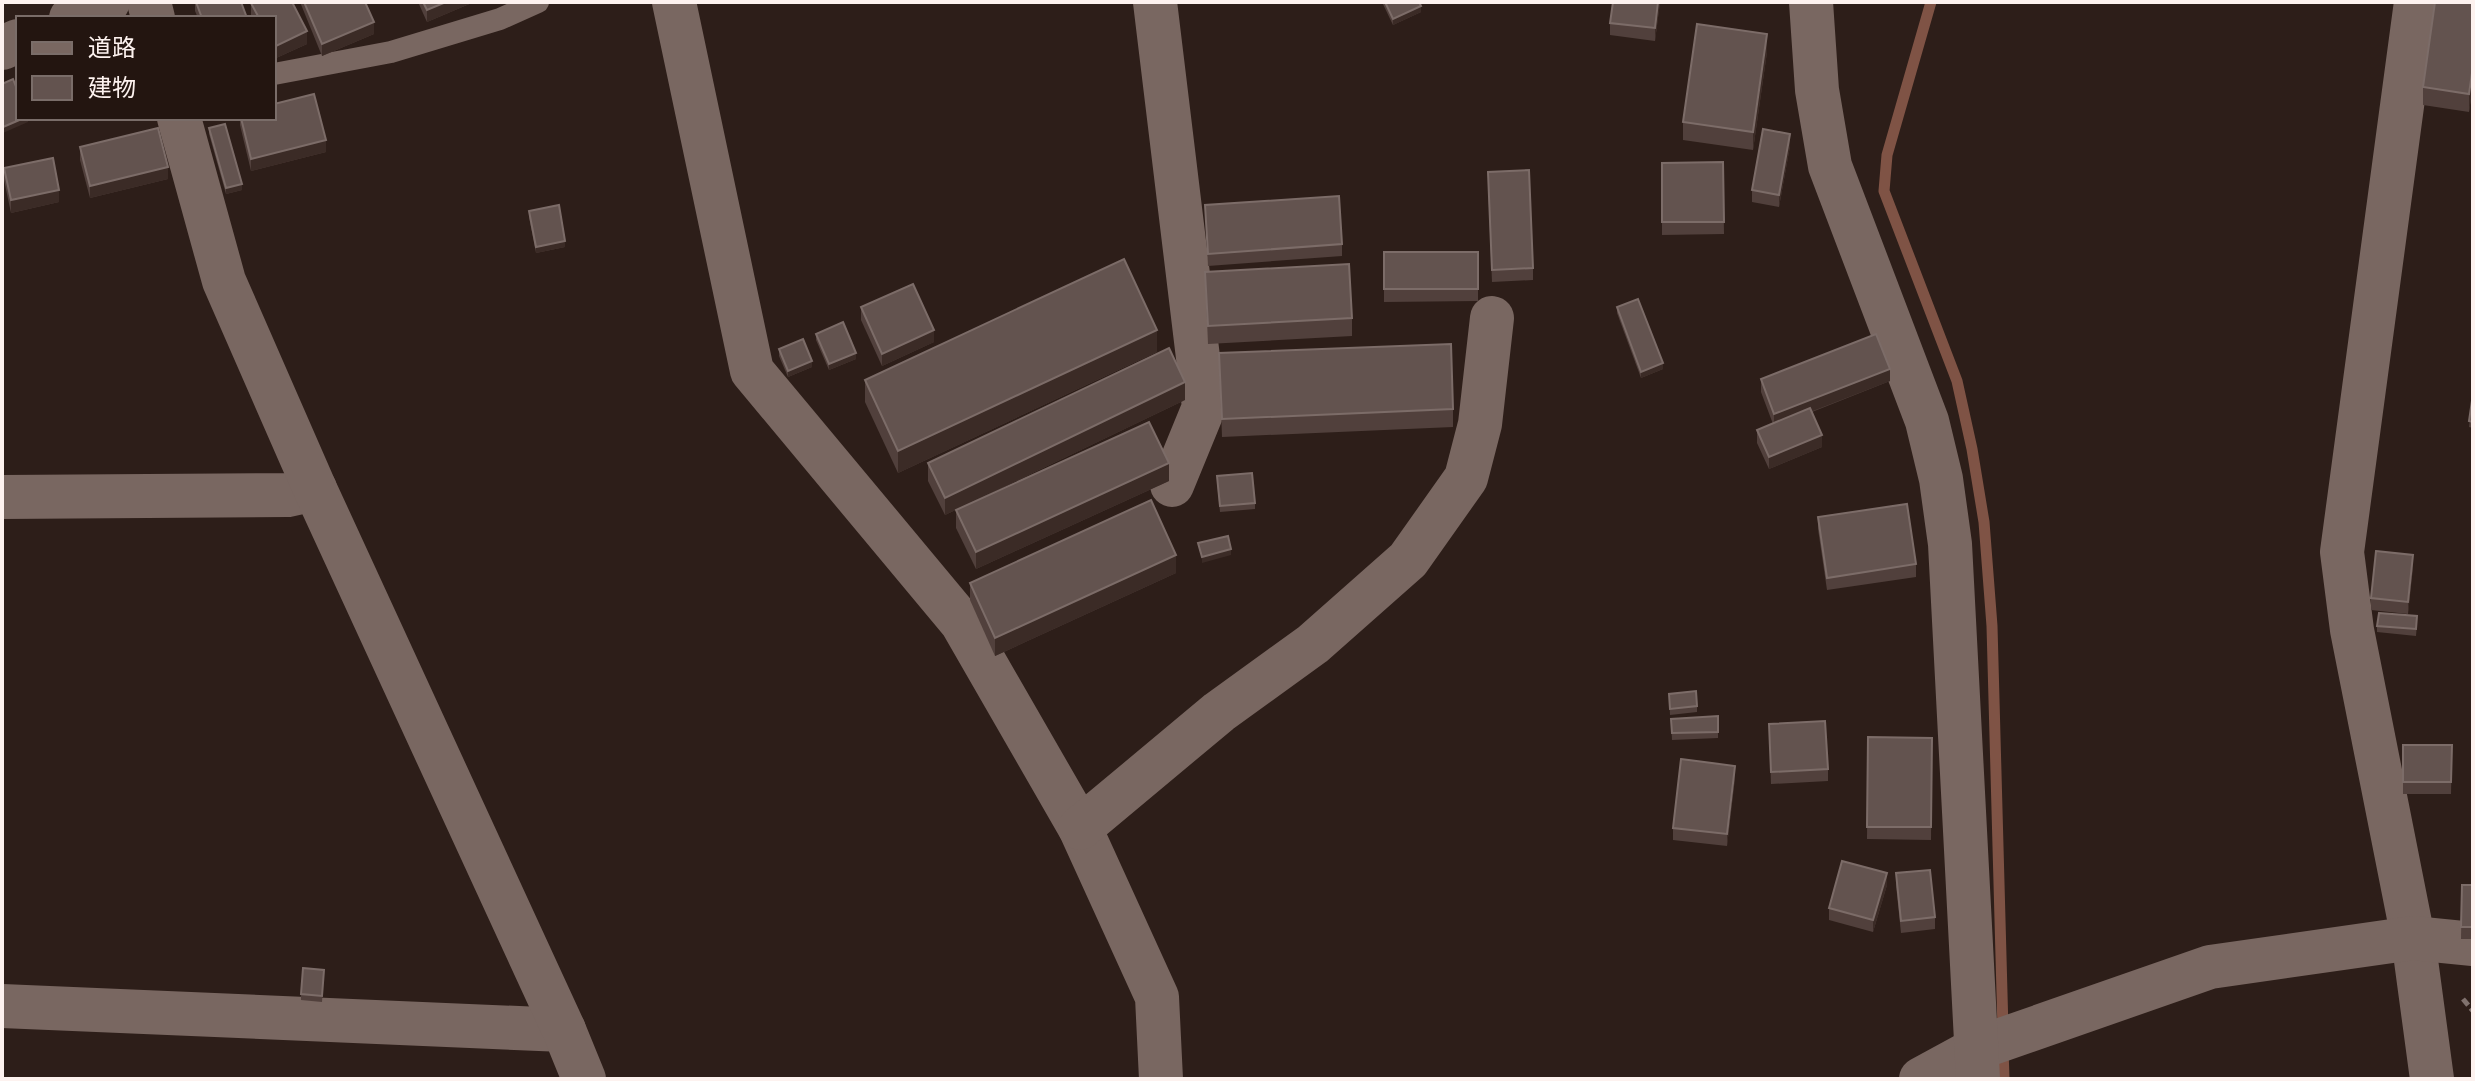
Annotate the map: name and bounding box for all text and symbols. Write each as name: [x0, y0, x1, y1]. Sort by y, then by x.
legend: [16, 16, 276, 120]
text: 道路: [88, 32, 136, 62]
text: 建物: [88, 72, 136, 102]

